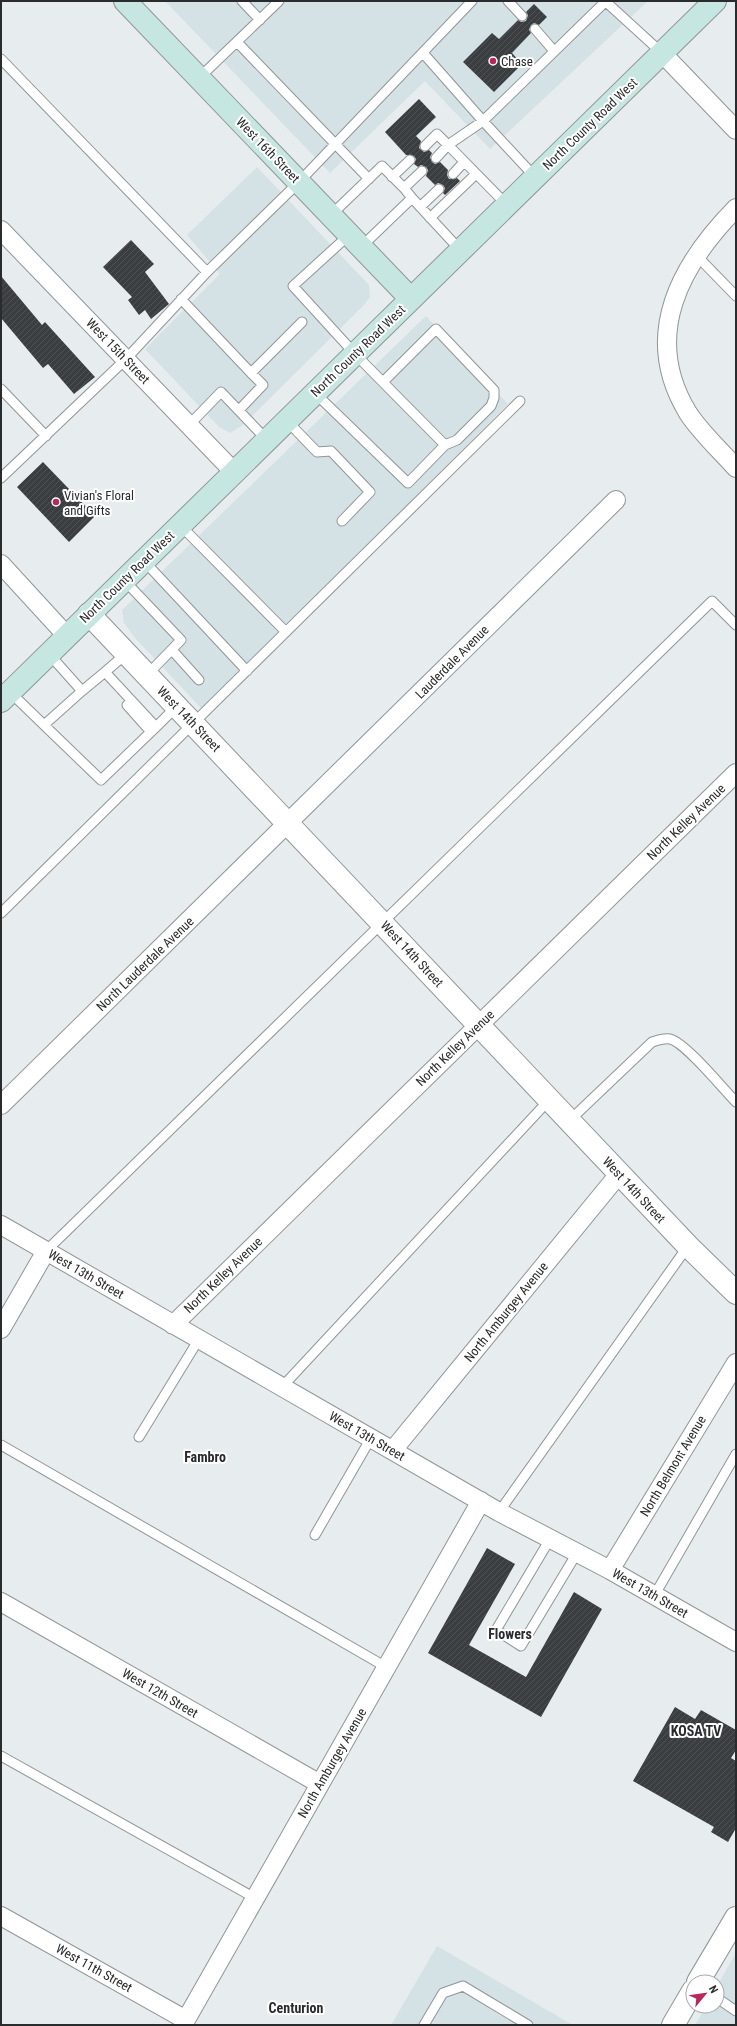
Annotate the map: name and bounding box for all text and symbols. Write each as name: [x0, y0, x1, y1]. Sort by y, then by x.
place label: Chase: [501, 54, 533, 69]
marker: Chase: [488, 56, 498, 66]
street label: North County Road West: [540, 75, 640, 173]
street label: West 16th Street: [233, 114, 303, 186]
street label: North County Road West: [308, 302, 408, 400]
street label: West 15th Street: [83, 315, 153, 387]
place label: Vivian's Floral and Gifts: [64, 488, 134, 518]
marker: Vivian's Floral and Gifts: [51, 497, 61, 507]
street label: North County Road West: [77, 528, 177, 626]
street label: Lauderdale Avenue: [412, 622, 492, 702]
street label: West 14th Street: [154, 683, 224, 755]
street label: North Kelley Avenue: [644, 781, 728, 863]
street label: North Lauderdale Avenue: [93, 914, 197, 1014]
street label: West 14th Street: [378, 918, 447, 990]
street label: North Kelley Avenue: [413, 1007, 497, 1089]
street label: West 14th Street: [600, 1154, 669, 1226]
street label: North Kelley Avenue: [181, 1234, 265, 1316]
street label: West 13th Street: [45, 1246, 127, 1302]
street label: North Amburgey Avenue: [461, 1259, 551, 1365]
street label: West 13th Street: [326, 1408, 408, 1464]
street label: North Belmont Avenue: [637, 1413, 709, 1519]
district label: Fambro: [184, 1449, 226, 1465]
street label: West 13th Street: [609, 1565, 691, 1621]
district label: Flowers: [488, 1626, 532, 1642]
street label: West 12th Street: [119, 1665, 201, 1721]
street label: North Amburgey Avenue: [294, 1706, 370, 1820]
district label: KOSA TV: [671, 1723, 721, 1739]
street label: West 11th Street: [53, 1941, 135, 1995]
north arrow: [685, 1974, 725, 2014]
text: N: [706, 1983, 721, 1996]
district label: Centurion: [269, 2000, 323, 2016]

